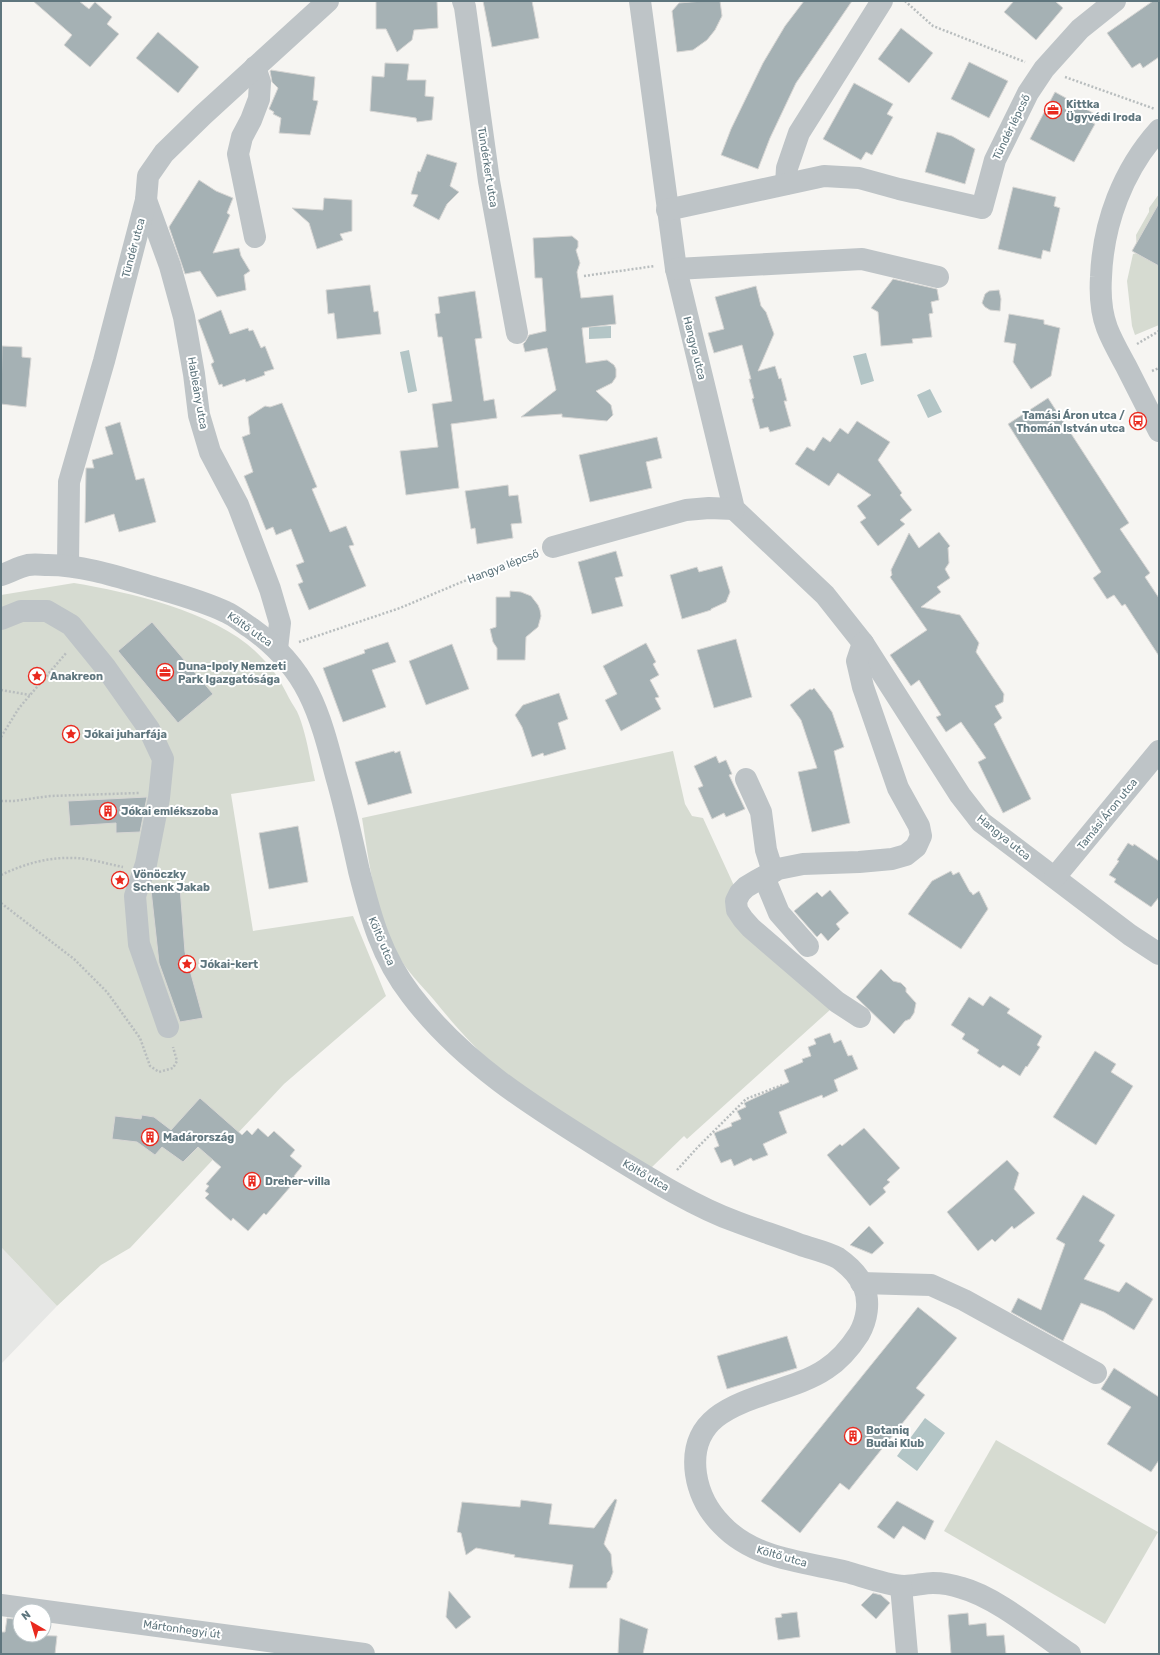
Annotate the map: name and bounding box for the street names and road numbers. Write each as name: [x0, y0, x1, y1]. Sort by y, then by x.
street label: Tündér lépcső: [990, 92, 1033, 162]
street label: Tündérkert utca: [475, 126, 500, 208]
street label: Tündér utca: [119, 217, 148, 279]
street label: Hangya utca: [680, 315, 709, 381]
street label: Hableány utca: [185, 356, 210, 430]
street label: Hangya lépcső: [466, 547, 541, 586]
street label: Költő utca: [225, 609, 275, 650]
street label: Tamási Áron utca: [1075, 776, 1140, 853]
street label: Hangya utca: [974, 812, 1033, 863]
street label: Költő utca: [365, 915, 398, 968]
street label: Költő utca: [620, 1157, 671, 1194]
street label: Költő utca: [755, 1543, 808, 1570]
street label: Mártonhegyi út: [142, 1618, 222, 1641]

